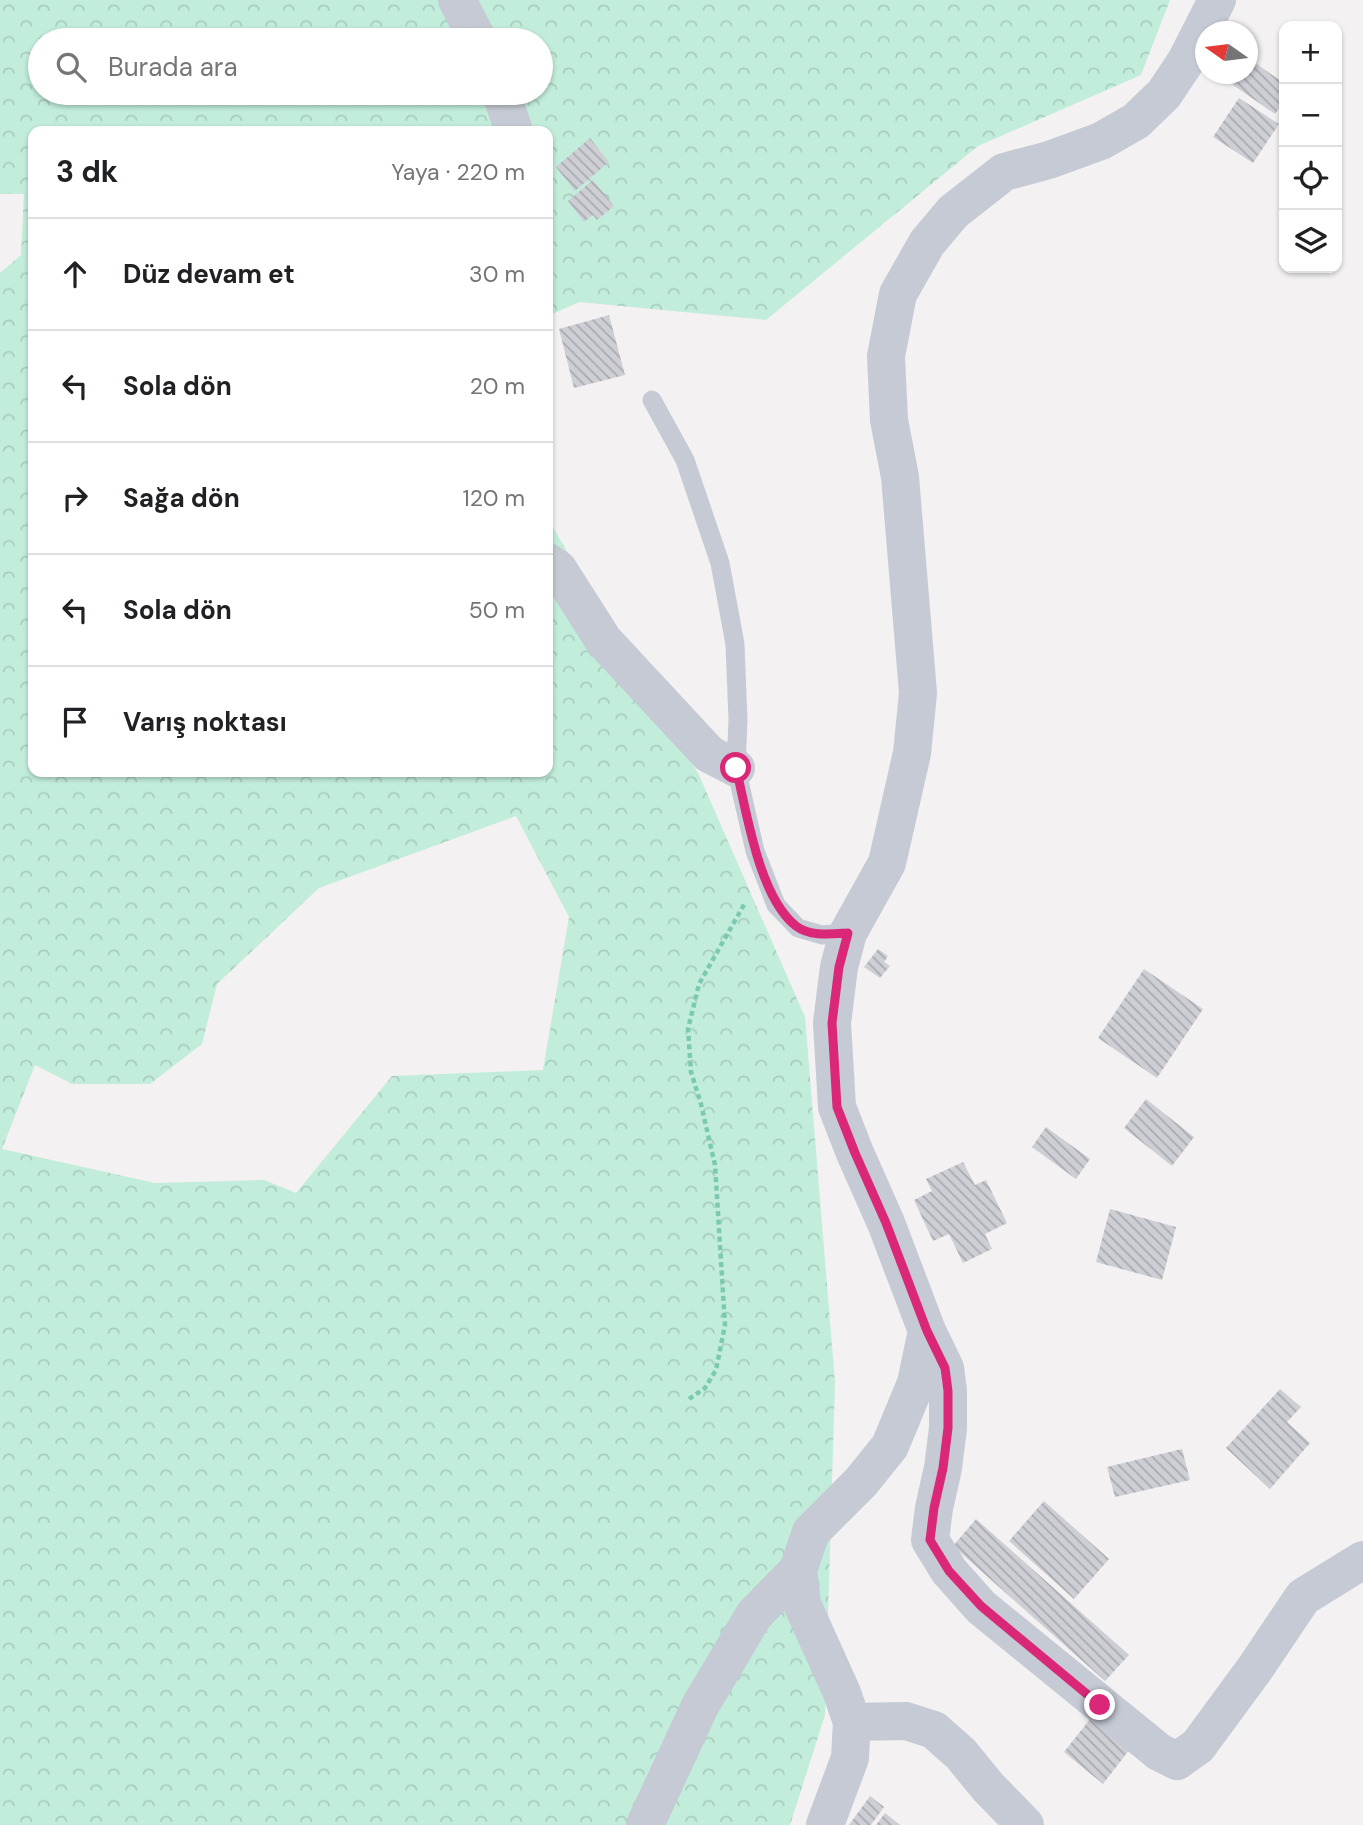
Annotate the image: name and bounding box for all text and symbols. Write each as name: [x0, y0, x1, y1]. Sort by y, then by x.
north arrow: [1195, 21, 1258, 84]
map controls: [1279, 21, 1342, 273]
button: +: [1279, 21, 1342, 84]
search box: [28, 28, 553, 105]
icon: search: [52, 48, 90, 86]
text: Burada ara: [108, 50, 238, 84]
button: −: [1279, 84, 1342, 147]
button: locate: [1279, 147, 1342, 210]
text: 3 dk: [56, 152, 118, 191]
text: Yaya · 220 m: [391, 157, 525, 187]
button: layers: [1279, 210, 1342, 273]
icon: ahead: [56, 255, 94, 293]
text: Düz devam et: [123, 257, 295, 291]
text: 30 m: [469, 259, 525, 289]
icon: left: [56, 367, 94, 405]
text: Sola dön: [123, 369, 232, 403]
text: 20 m: [470, 371, 525, 401]
icon: right: [56, 479, 94, 517]
text: Sağa dön: [123, 481, 240, 515]
text: 120 m: [462, 483, 525, 513]
icon: left: [56, 591, 94, 629]
text: Sola dön: [123, 593, 232, 627]
text: 50 m: [469, 595, 525, 625]
icon: arrive: [56, 703, 94, 741]
text: Varış noktası: [123, 705, 287, 739]
route start: [720, 752, 751, 783]
route end: [1084, 1689, 1115, 1720]

